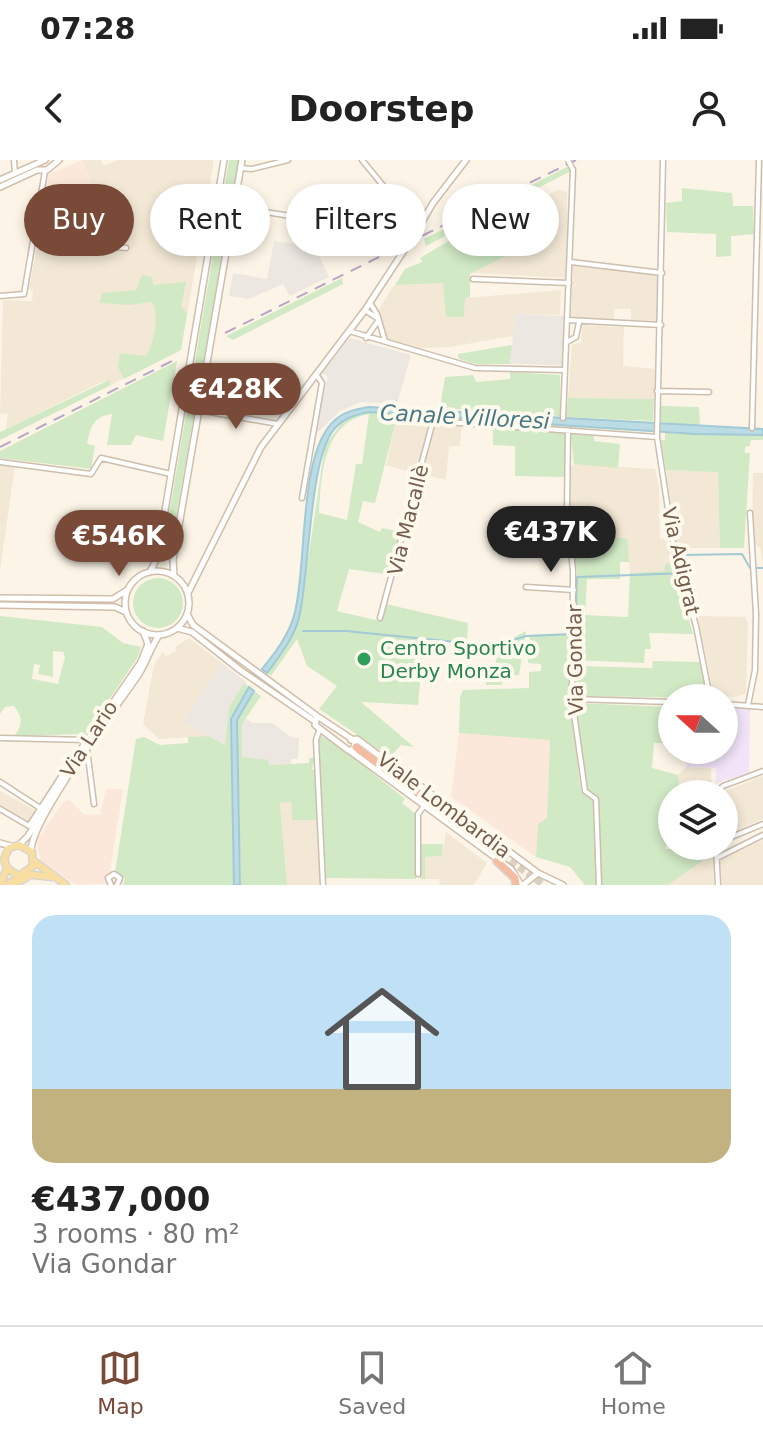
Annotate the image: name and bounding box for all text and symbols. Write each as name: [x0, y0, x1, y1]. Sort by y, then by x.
text: 07:28: [40, 11, 136, 46]
icon: back: [32, 86, 76, 130]
icon: person: [687, 86, 731, 130]
text: Doorstep: [289, 88, 474, 129]
chip: Buy: [24, 184, 134, 256]
chip: Rent: [150, 184, 270, 256]
chip: Filters: [286, 184, 426, 256]
chip: New: [442, 184, 559, 256]
pin: €428K: [180, 363, 292, 431]
text: €428K: [190, 374, 282, 404]
water label: Canale Villoresi: [380, 400, 550, 434]
street label: Via Macallè: [383, 462, 433, 578]
street label: Via Adigrat: [657, 505, 705, 617]
pin: €437K: [495, 506, 607, 574]
pin: €546K: [63, 510, 175, 578]
text: €437K: [505, 517, 597, 547]
text: €546K: [73, 521, 165, 551]
street label: Via Gondar: [562, 604, 588, 716]
place label: Centro Sportivo Derby Monza: [380, 636, 536, 683]
marker: Centro Sportivo Derby Monza: [355, 650, 373, 668]
north arrow: [658, 684, 738, 764]
map controls: [658, 684, 738, 860]
street label: Via Lario: [55, 696, 123, 782]
street label: Viale Lombardia: [372, 747, 516, 863]
button: layers: [658, 780, 738, 860]
icon: home: [310, 967, 454, 1111]
text: €437,000: [32, 1179, 211, 1219]
text: 3 rooms · 80 m²: [32, 1219, 240, 1249]
text: Via Gondar: [32, 1249, 176, 1279]
tab: Map: [97, 1346, 144, 1419]
tab: Saved: [338, 1346, 406, 1419]
tab: Home: [601, 1346, 666, 1419]

